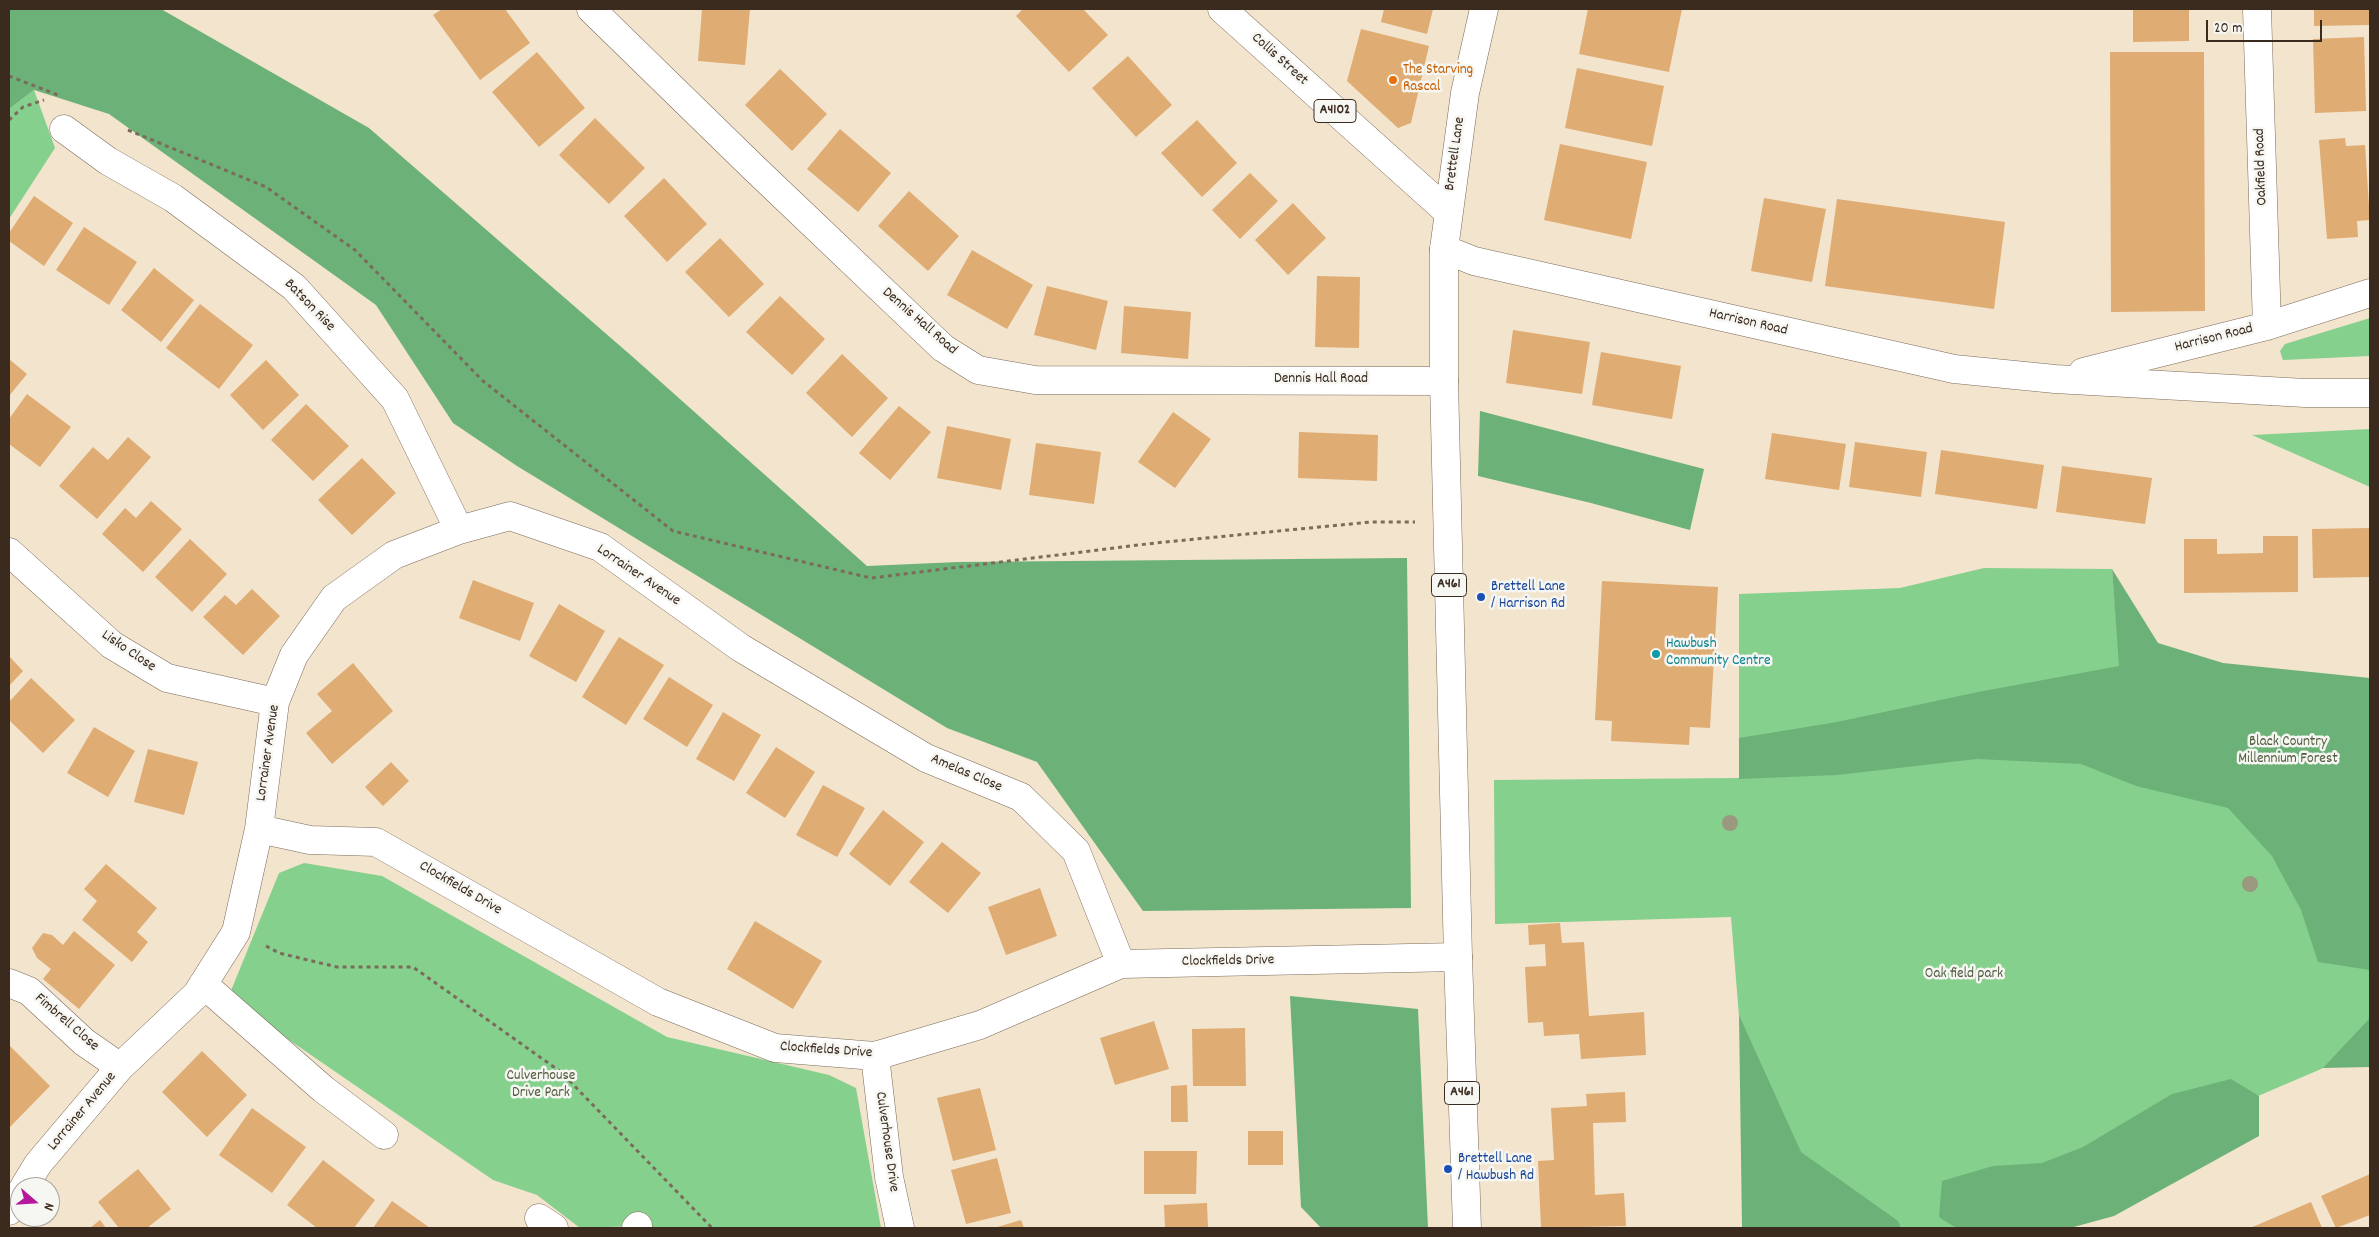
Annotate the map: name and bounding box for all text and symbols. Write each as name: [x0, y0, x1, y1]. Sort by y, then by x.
scale bar: [2209, 10, 2325, 42]
text: 20 m: [2214, 18, 2242, 40]
street label: Collis Street: [1247, 30, 1311, 90]
place label: The Starving Rascal: [1403, 62, 1473, 97]
marker: The Starving Rascal: [1387, 74, 1399, 86]
road number: A4102: [1314, 100, 1356, 122]
street label: Brettell Lane: [1442, 116, 1470, 192]
street label: Oakfield Road: [2252, 128, 2272, 206]
street label: Batson Rise: [280, 276, 338, 336]
street label: Dennis Hall Road: [878, 284, 960, 360]
street label: Harrison Road: [1707, 305, 1789, 341]
street label: Harrison Road: [2173, 321, 2255, 357]
street label: Dennis Hall Road: [1274, 371, 1368, 389]
street label: Lorrainer Avenue: [593, 541, 683, 611]
road number: A461: [1432, 574, 1466, 596]
place label: Brettell Lane / Harrison Rd: [1491, 579, 1565, 614]
marker: Brettell Lane / Harrison Rd: [1475, 591, 1487, 603]
street label: Lisko Close: [97, 627, 159, 677]
place label: Hawbush Community Centre: [1666, 636, 1771, 671]
marker: Hawbush Community Centre: [1650, 648, 1662, 660]
street label: Lorrainer Avenue: [253, 704, 285, 802]
park label: Black Country Millennium Forest: [2238, 734, 2338, 769]
street label: Amelas Close: [927, 751, 1005, 797]
street label: Clockfields Drive: [415, 858, 505, 920]
street label: Clockfields Drive: [1182, 952, 1274, 972]
park label: Oak field park: [1925, 966, 2003, 984]
street label: Fimbrell Close: [30, 990, 102, 1056]
street label: Clockfields Drive: [779, 1039, 873, 1063]
park label: Culverhouse Drive Park: [507, 1068, 575, 1103]
street label: Lorrainer Avenue: [45, 1069, 121, 1155]
road number: A461: [1444, 1082, 1480, 1104]
street label: Culverhouse Drive: [870, 1091, 902, 1193]
place label: Brettell Lane / Hawbush Rd: [1458, 1151, 1534, 1186]
marker: Brettell Lane / Hawbush Rd: [1442, 1163, 1454, 1175]
north arrow: [10, 1177, 60, 1227]
text: N: [38, 1200, 59, 1213]

